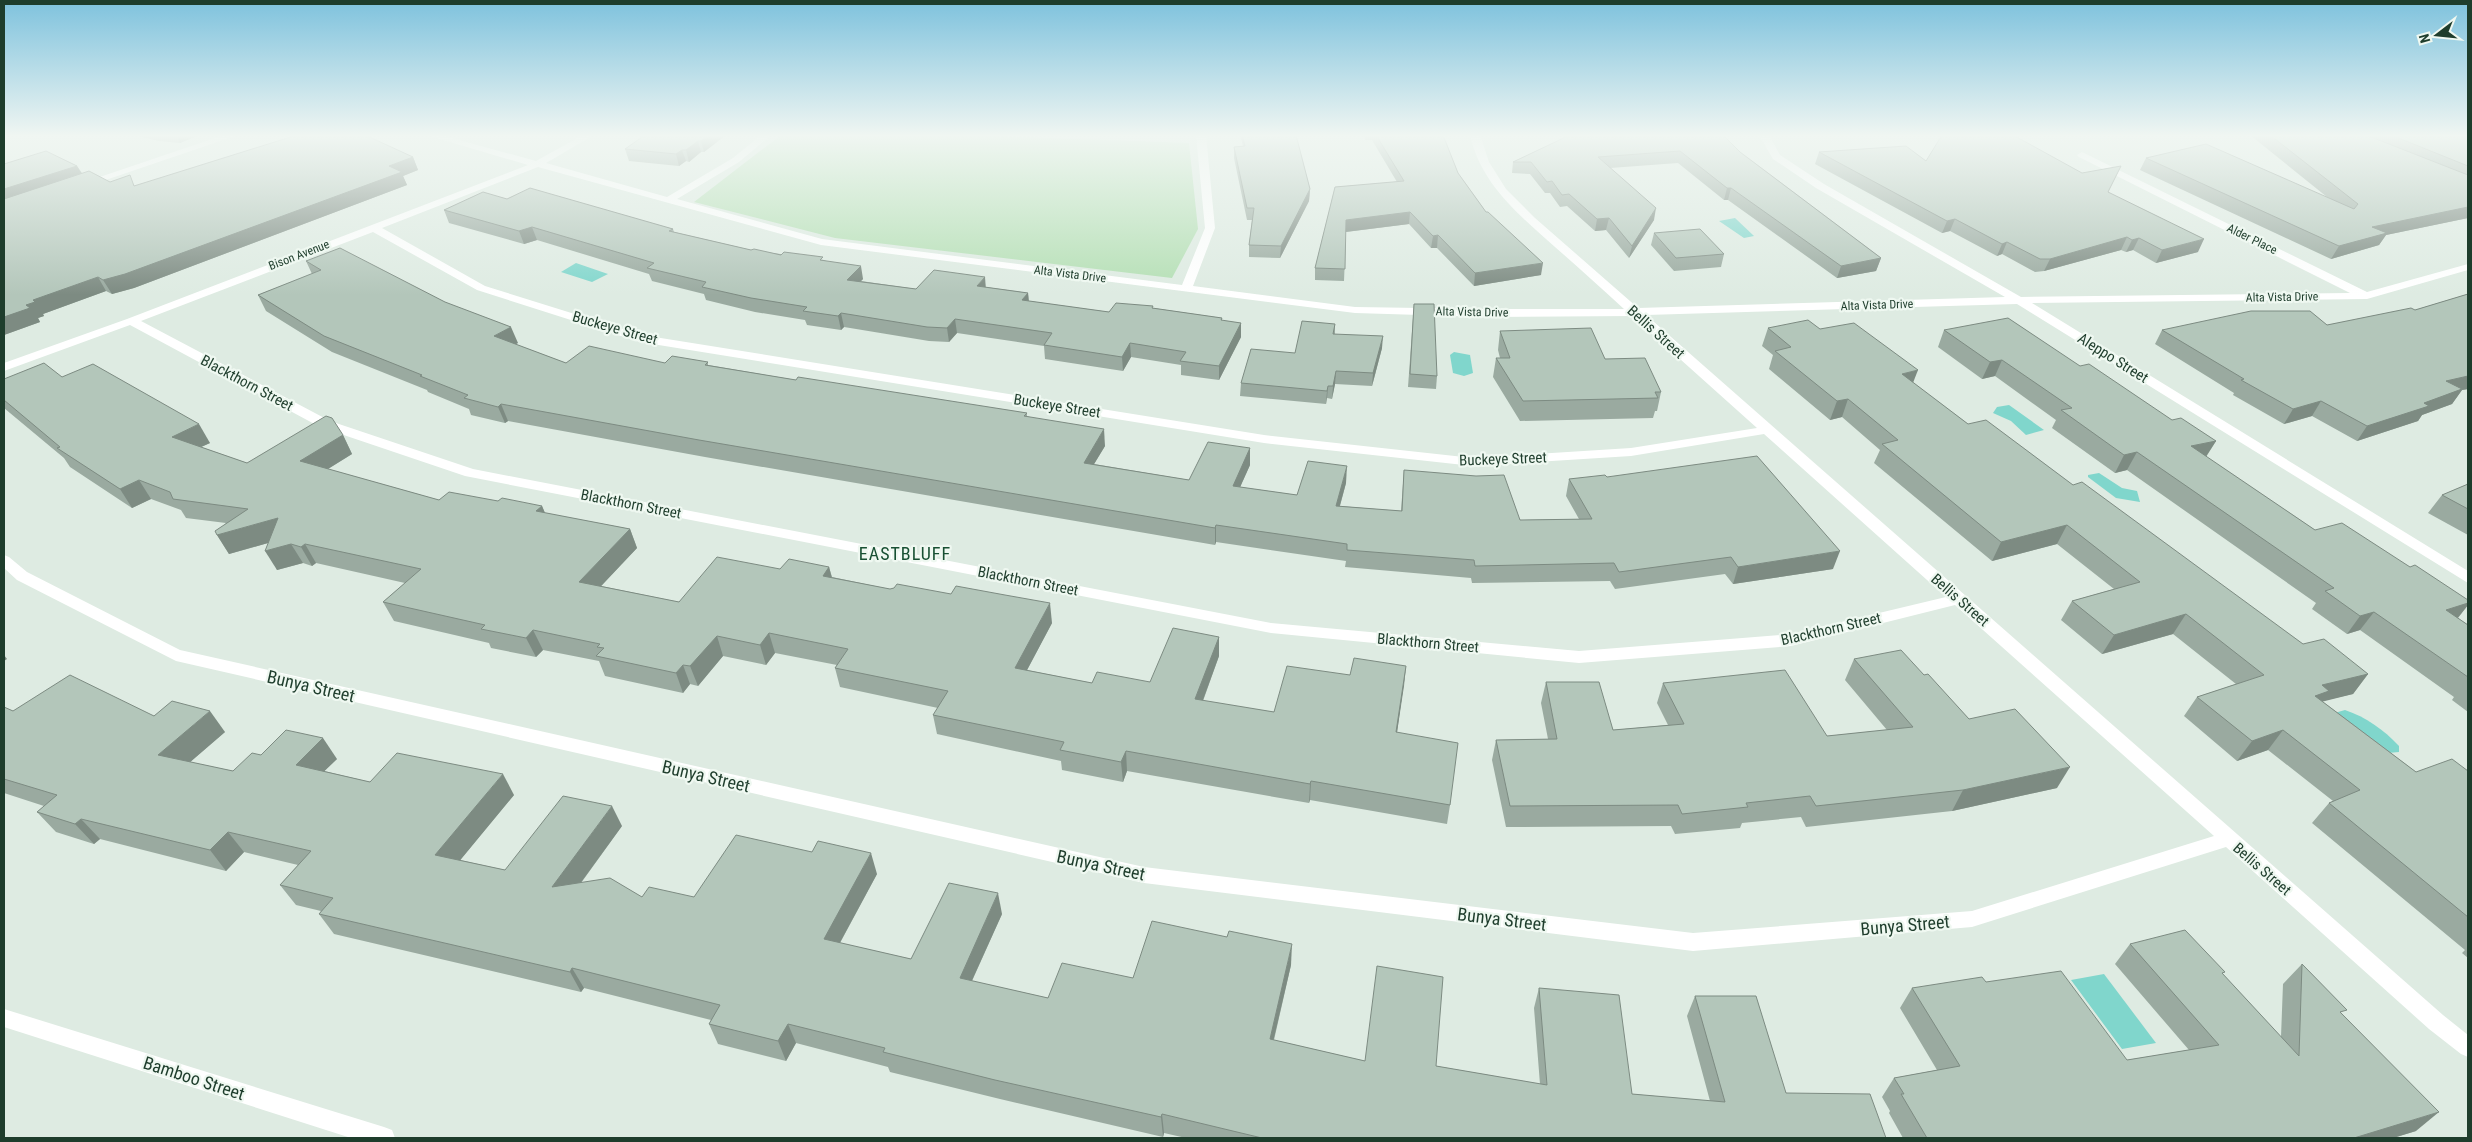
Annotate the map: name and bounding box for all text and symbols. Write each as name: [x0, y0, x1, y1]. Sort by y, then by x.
north arrow: [2412, 10, 2462, 60]
text: N: [2416, 32, 2433, 45]
street label: Alder Place: [2225, 221, 2280, 257]
street label: Bison Avenue: [267, 237, 332, 273]
street label: Alta Vista Drive: [1033, 263, 1107, 285]
street label: Alta Vista Drive: [2246, 289, 2319, 305]
street label: Alta Vista Drive: [1840, 297, 1914, 313]
street label: Bellis Street: [1624, 302, 1688, 362]
street label: Alta Vista Drive: [1436, 304, 1509, 320]
street label: Buckeye Street: [570, 307, 660, 349]
street label: Aleppo Street: [2074, 329, 2152, 387]
street label: Blackthorn Street: [198, 351, 296, 415]
street label: Buckeye Street: [1012, 390, 1102, 422]
street label: Buckeye Street: [1459, 448, 1547, 470]
street label: Blackthorn Street: [579, 485, 683, 523]
district label: EASTBLUFF: [859, 543, 951, 564]
street label: Blackthorn Street: [976, 562, 1080, 600]
street label: Bellis Street: [1927, 570, 1993, 630]
street label: Blackthorn Street: [1779, 609, 1883, 649]
street label: Blackthorn Street: [1376, 630, 1480, 656]
street label: Bunya Street: [265, 666, 357, 706]
street label: Bunya Street: [660, 756, 752, 796]
street label: Bellis Street: [2229, 839, 2295, 899]
street label: Bunya Street: [1055, 845, 1147, 885]
street label: Bunya Street: [1456, 903, 1548, 935]
street label: Bunya Street: [1859, 911, 1951, 939]
street label: Bamboo Street: [141, 1052, 247, 1104]

